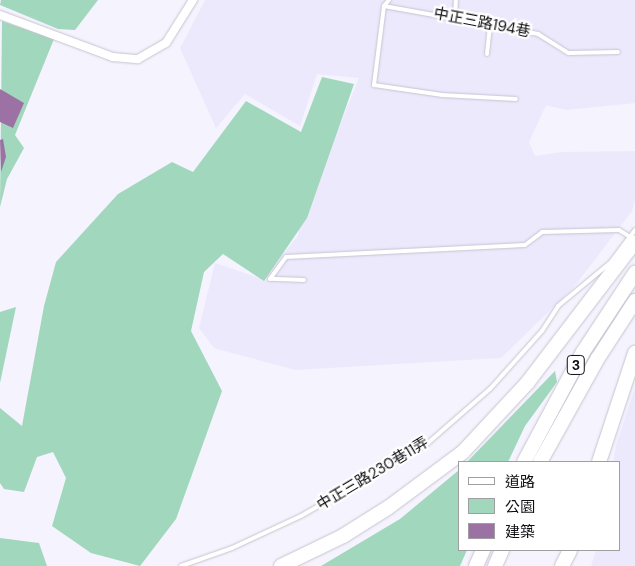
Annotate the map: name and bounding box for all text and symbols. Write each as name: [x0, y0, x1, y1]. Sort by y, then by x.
street label: 中正三路194巷: [432, 5, 532, 41]
road number: 3: [566, 354, 586, 376]
street label: 中正三路230巷11弄: [314, 434, 432, 514]
legend: [458, 461, 620, 551]
text: 道路: [505, 472, 535, 492]
text: 公園: [505, 497, 535, 517]
text: 建築: [505, 522, 535, 542]

